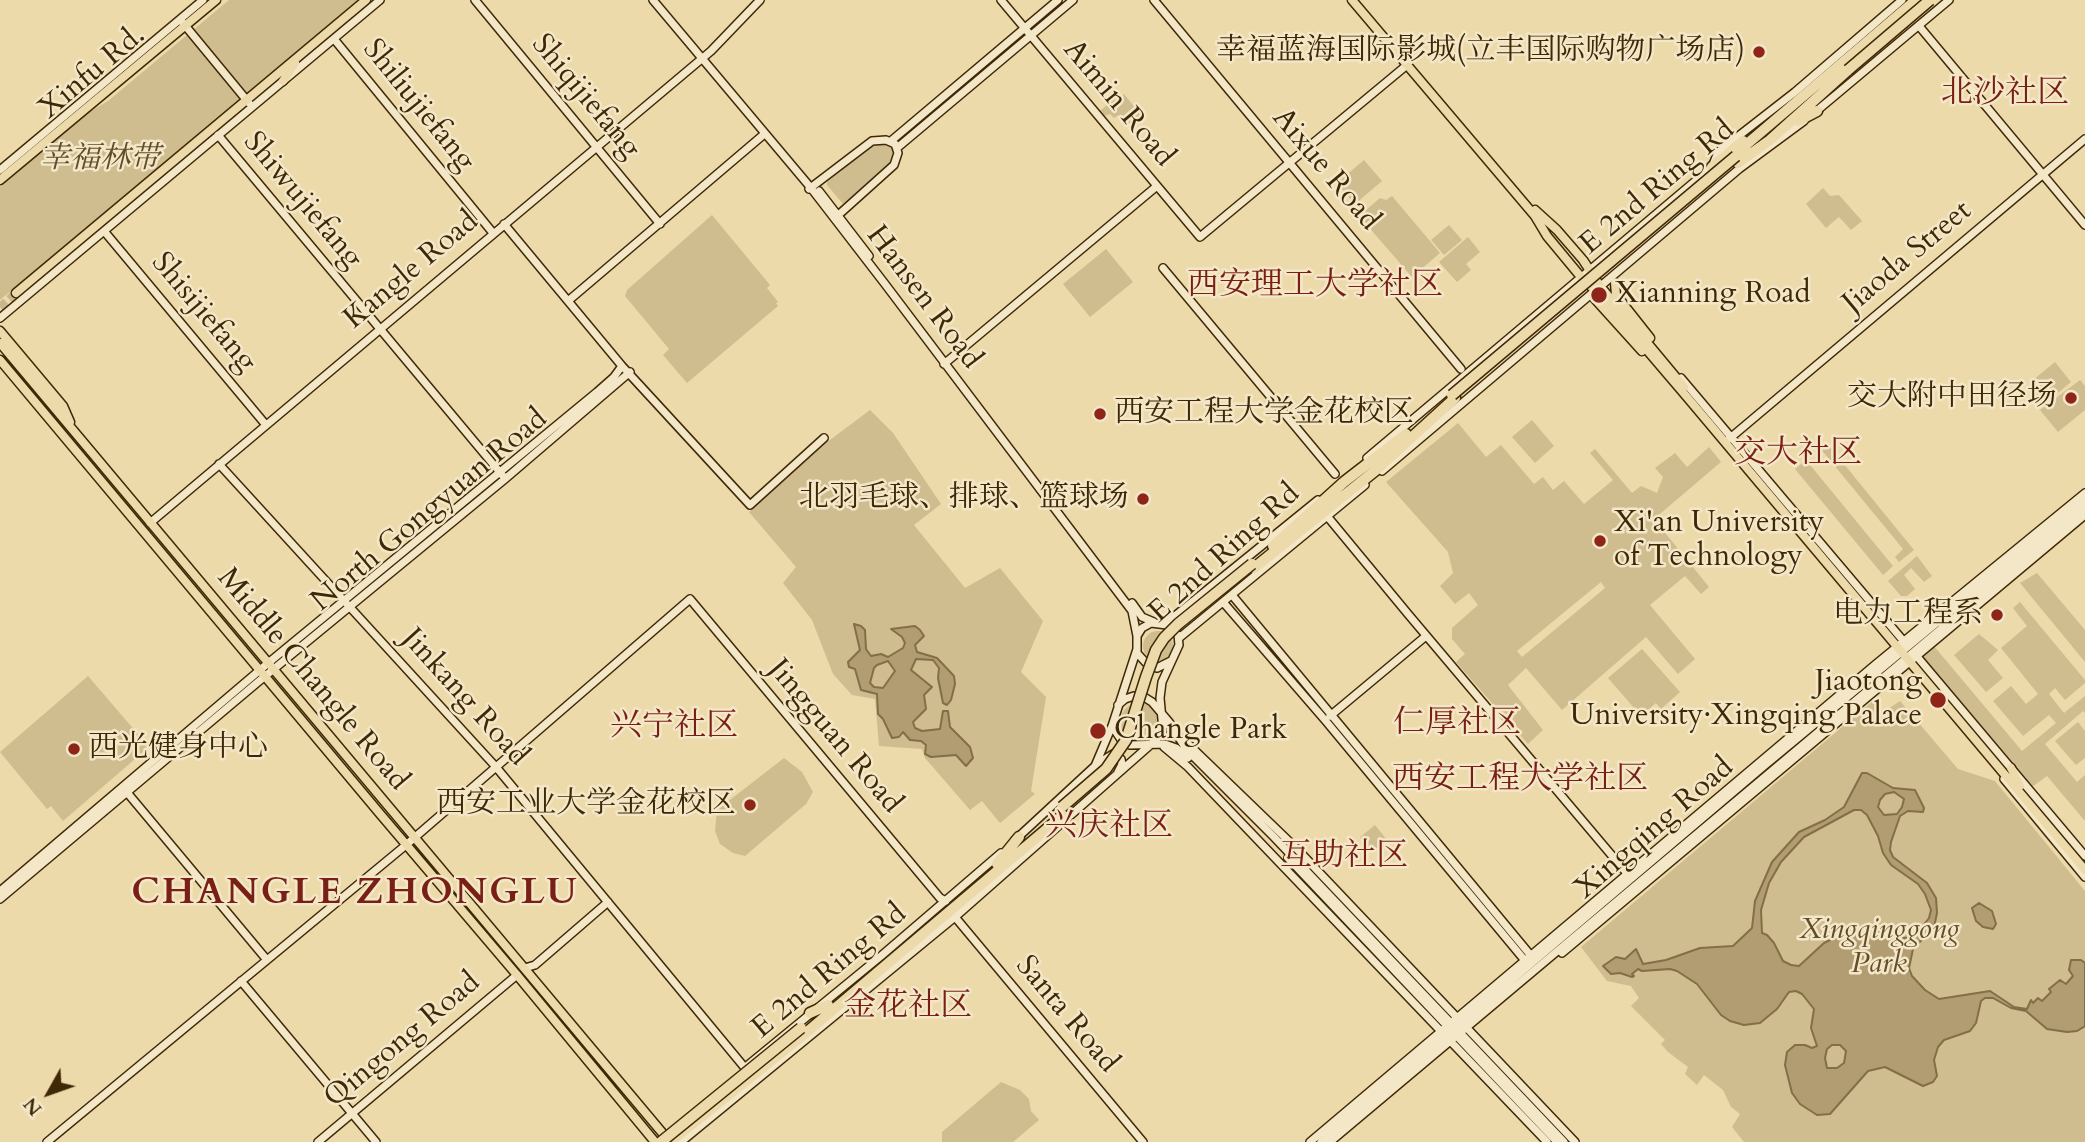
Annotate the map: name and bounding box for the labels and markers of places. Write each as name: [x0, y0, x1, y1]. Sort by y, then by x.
place label: 幸福蓝海国际影城(立丰国际购物广场店): [1216, 34, 1745, 70]
marker: 幸福蓝海国际影城(立丰国际购物广场店): [1751, 44, 1767, 60]
place label: Xianning Road: [1615, 277, 1810, 313]
marker: Xianning Road: [1589, 285, 1609, 305]
place label: 交大附中田径场: [1847, 380, 2057, 416]
marker: 交大附中田径场: [2063, 390, 2079, 406]
place label: 西安工程大学金花校区: [1114, 396, 1414, 432]
marker: 西安工程大学金花校区: [1092, 406, 1108, 422]
place label: 北羽毛球、排球、篮球场: [799, 481, 1129, 517]
marker: 北羽毛球、排球、篮球场: [1135, 491, 1151, 507]
place label: Xi'an University of Technology: [1614, 506, 1824, 576]
marker: Xi'an University of Technology: [1592, 533, 1608, 549]
place label: 电力工程系: [1833, 597, 1983, 633]
marker: 电力工程系: [1989, 607, 2005, 623]
place label: Jiaotong University·Xingqing Palace: [1570, 665, 1922, 736]
marker: Jiaotong University·Xingqing Palace: [1928, 690, 1948, 710]
place label: Changle Park: [1114, 713, 1287, 749]
marker: Changle Park: [1088, 721, 1108, 741]
place label: 西光健身中心: [88, 731, 268, 767]
marker: 西光健身中心: [66, 741, 82, 757]
place label: 西安工业大学金花校区: [436, 787, 736, 823]
marker: 西安工业大学金花校区: [742, 797, 758, 813]

